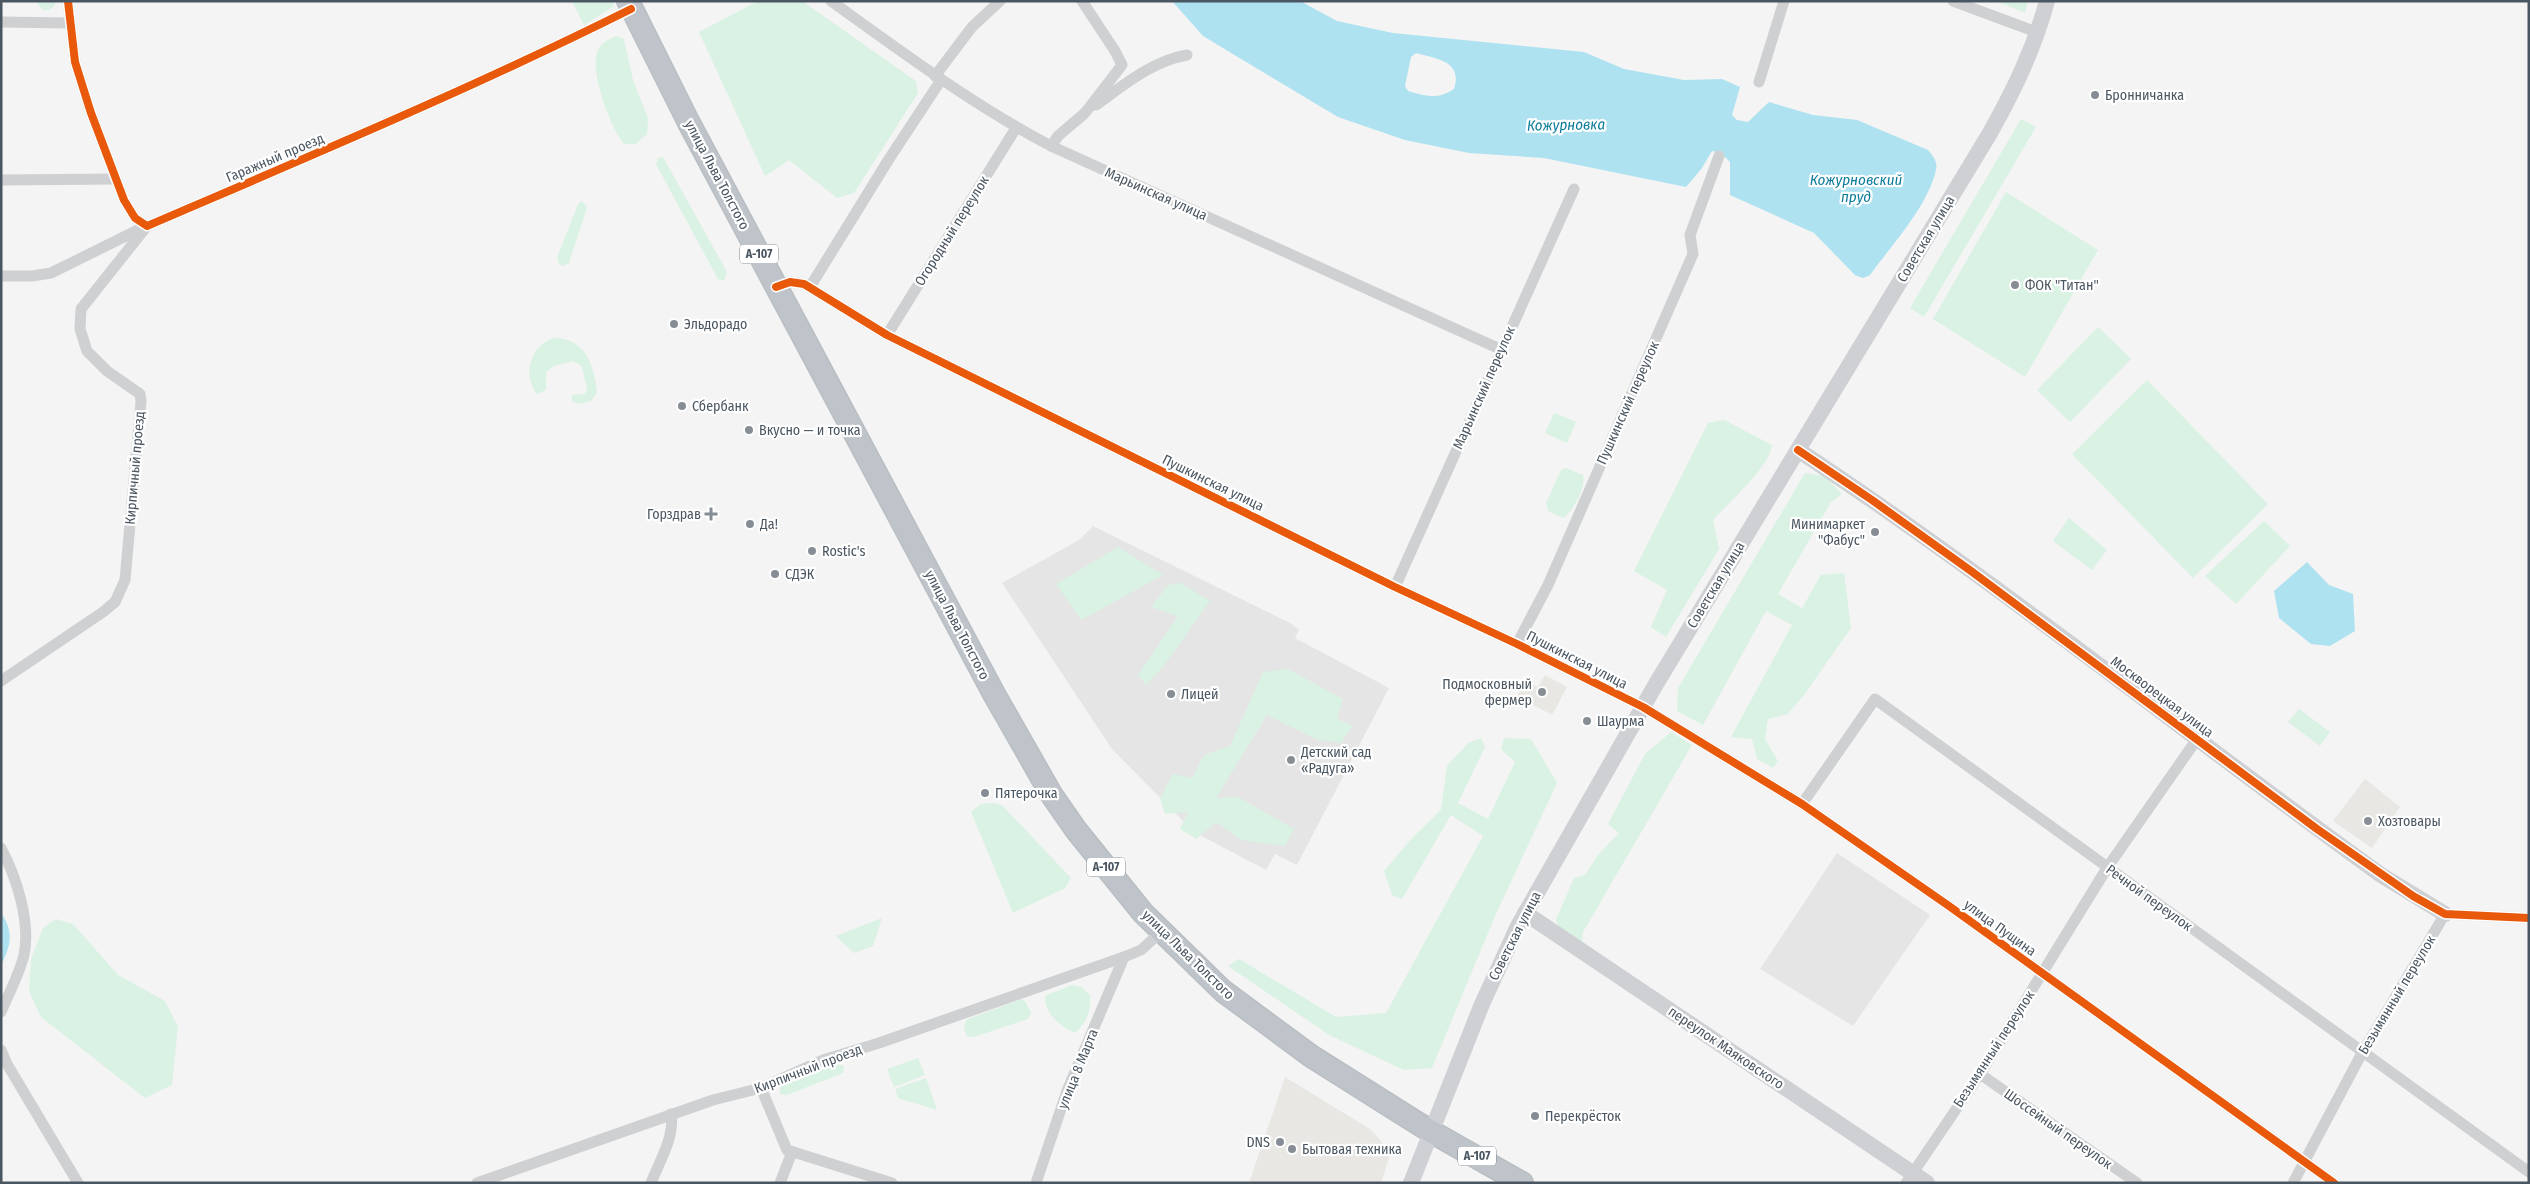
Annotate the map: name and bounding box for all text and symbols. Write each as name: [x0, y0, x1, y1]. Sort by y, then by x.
place label: Бронничанка: [2105, 87, 2184, 104]
marker: Бронничанка: [2089, 89, 2101, 101]
water label: Кожурновка: [1527, 115, 1606, 135]
street label: улица Льва Толстого: [681, 117, 753, 233]
street label: Гаражный проезд: [224, 130, 326, 186]
street label: Марьинская улица: [1102, 164, 1210, 224]
water label: Кожурновский пруд: [1810, 171, 1902, 206]
street label: Огородный переулок: [911, 173, 993, 289]
street label: Советская улица: [1894, 193, 1958, 285]
road number: А-107: [740, 244, 778, 264]
place label: ФОК "Титан": [2025, 277, 2099, 294]
marker: ФОК "Титан": [2009, 279, 2021, 291]
place label: Эльдорадо: [684, 316, 747, 333]
marker: Эльдорадо: [668, 318, 680, 330]
street label: Марьинский переулок: [1449, 324, 1519, 452]
street label: Пушкинский переулок: [1593, 338, 1663, 467]
place label: Сбербанк: [692, 398, 749, 415]
marker: Сбербанк: [676, 400, 688, 412]
street label: Кирпичный проезд: [122, 411, 148, 525]
place label: Вкусно — и точка: [759, 422, 861, 439]
marker: Вкусно — и точка: [743, 424, 755, 436]
street label: Пушкинская улица: [1159, 451, 1267, 515]
place label: Горздрав: [647, 506, 701, 523]
marker: Горздрав: [705, 508, 717, 520]
place label: Да!: [759, 516, 778, 533]
place label: Минимаркет "Фабус": [1791, 516, 1865, 549]
marker: Да!: [744, 518, 756, 530]
marker: Минимаркет "Фабус": [1869, 526, 1881, 538]
street label: Советская улица: [1684, 539, 1748, 631]
place label: Rostic's: [822, 543, 866, 560]
marker: Rostic's: [806, 545, 818, 557]
place label: СДЭК: [785, 566, 815, 583]
street label: улица Льва Толстого: [921, 567, 993, 683]
marker: СДЭК: [769, 568, 781, 580]
street label: Пушкинская улица: [1524, 627, 1630, 693]
street label: Москворецкая улица: [2107, 653, 2217, 741]
place label: Подмосковный фермер: [1442, 676, 1532, 709]
place label: Лицей: [1181, 686, 1218, 703]
marker: Подмосковный фермер: [1536, 686, 1548, 698]
marker: Лицей: [1165, 688, 1177, 700]
place label: Шаурма: [1597, 713, 1644, 730]
marker: Шаурма: [1581, 715, 1593, 727]
place label: Детский сад «Радуга»: [1300, 744, 1371, 777]
marker: Детский сад «Радуга»: [1285, 754, 1297, 766]
place label: Пятерочка: [995, 785, 1058, 802]
marker: Пятерочка: [979, 787, 991, 799]
place label: Хозтовары: [2378, 813, 2441, 830]
marker: Хозтовары: [2362, 815, 2374, 827]
road number: А-107: [1087, 858, 1125, 876]
street label: Речной переулок: [2103, 861, 2196, 935]
street label: Советская улица: [1485, 889, 1545, 983]
street label: улица Пущина: [1961, 896, 2039, 960]
street label: улица Льва Толстого: [1138, 907, 1238, 1003]
street label: Безымянный переулок: [2355, 932, 2439, 1058]
street label: Безымянный переулок: [1950, 987, 2038, 1111]
street label: переулок Маяковского: [1665, 1003, 1787, 1093]
street label: улица 8 Марта: [1054, 1026, 1102, 1111]
street label: Кирпичный проезд: [752, 1041, 864, 1097]
street label: Шоссейный переулок: [2001, 1085, 2116, 1173]
place label: Перекрёсток: [1545, 1108, 1621, 1125]
marker: Перекрёсток: [1529, 1110, 1541, 1122]
place label: DNS: [1246, 1134, 1270, 1151]
marker: DNS: [1274, 1136, 1286, 1148]
place label: Бытовая техника: [1302, 1141, 1402, 1158]
marker: Бытовая техника: [1286, 1143, 1298, 1155]
road number: А-107: [1458, 1146, 1496, 1166]

